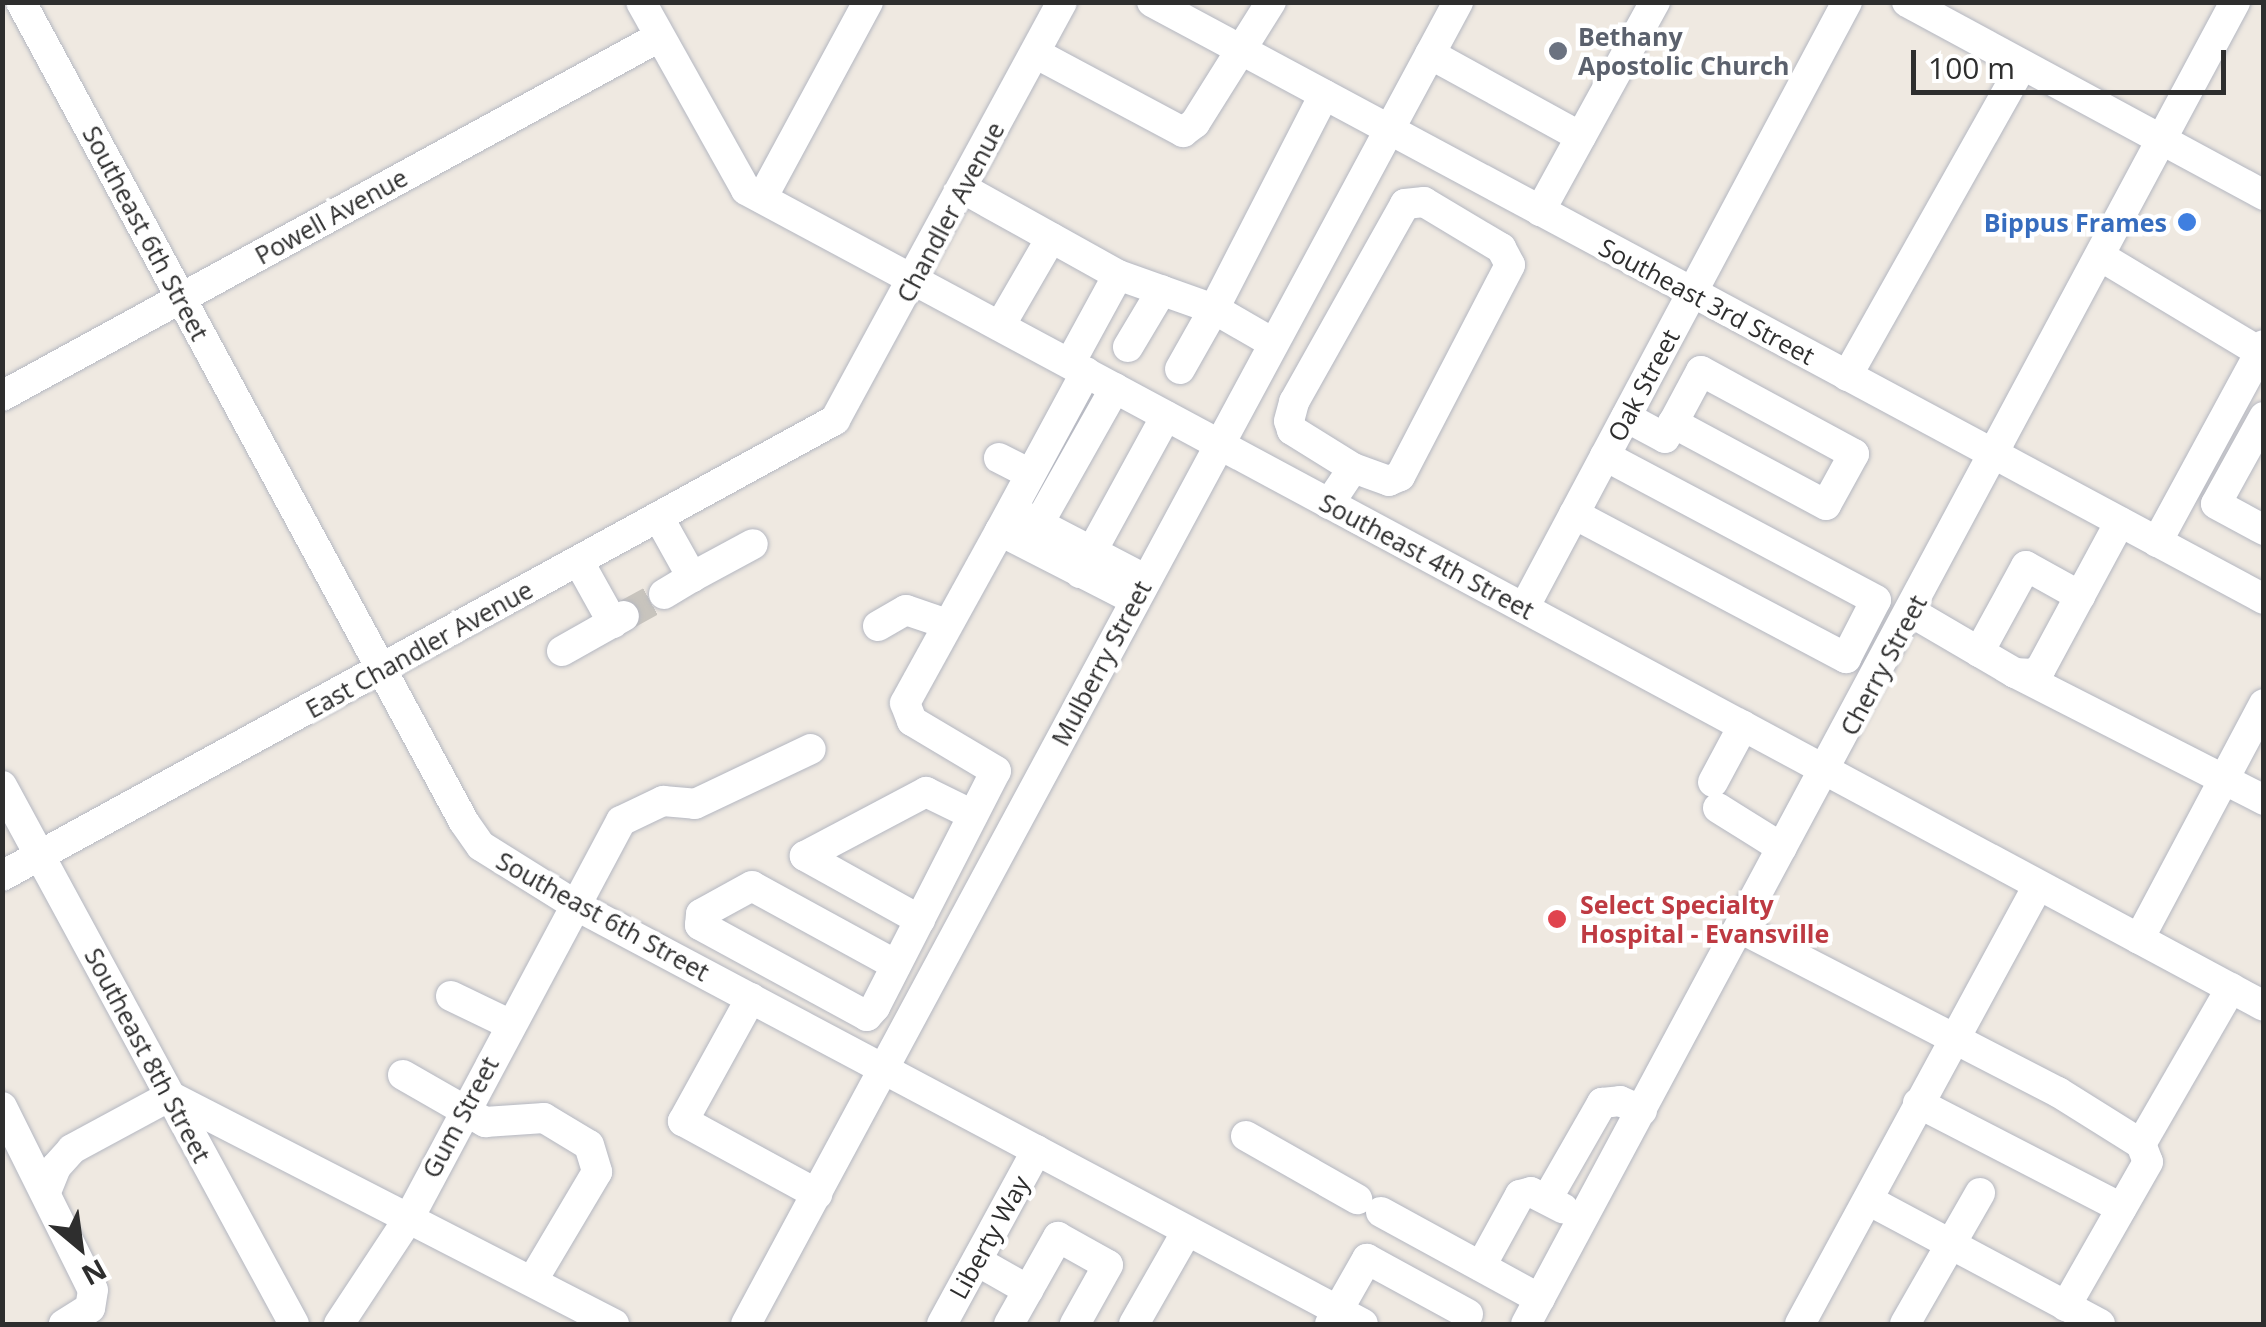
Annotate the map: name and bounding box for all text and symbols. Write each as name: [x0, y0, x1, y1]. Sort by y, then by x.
place label: Bethany Apostolic Church: [1578, 22, 1789, 81]
scale bar: [1916, 30, 2231, 92]
marker: Bethany Apostolic Church: [1547, 40, 1569, 62]
text: 100 m: [1928, 47, 2015, 88]
street label: Chandler Avenue: [890, 117, 1010, 307]
street label: Southeast 6th Street: [77, 121, 215, 345]
street label: Powell Avenue: [250, 162, 412, 270]
place label: Bippus Frames: [1984, 207, 2167, 237]
marker: Bippus Frames: [2176, 211, 2198, 233]
street label: Southeast 3rd Street: [1594, 231, 1820, 371]
street label: Oak Street: [1601, 324, 1685, 446]
street label: Southeast 4th Street: [1315, 487, 1539, 625]
street label: East Chandler Avenue: [300, 574, 538, 724]
street label: Mulberry Street: [1045, 575, 1157, 751]
street label: Cherry Street: [1834, 590, 1932, 740]
street label: Southeast 6th Street: [491, 845, 715, 987]
place label: Select Specialty Hospital - Evansville: [1580, 890, 1829, 949]
marker: Select Specialty Hospital - Evansville: [1544, 906, 1570, 932]
street label: Southeast 8th Street: [79, 943, 217, 1167]
street label: Gum Street: [416, 1051, 504, 1183]
street label: Liberty Way: [943, 1170, 1035, 1304]
north arrow: [30, 1197, 130, 1297]
text: N: [75, 1251, 114, 1295]

